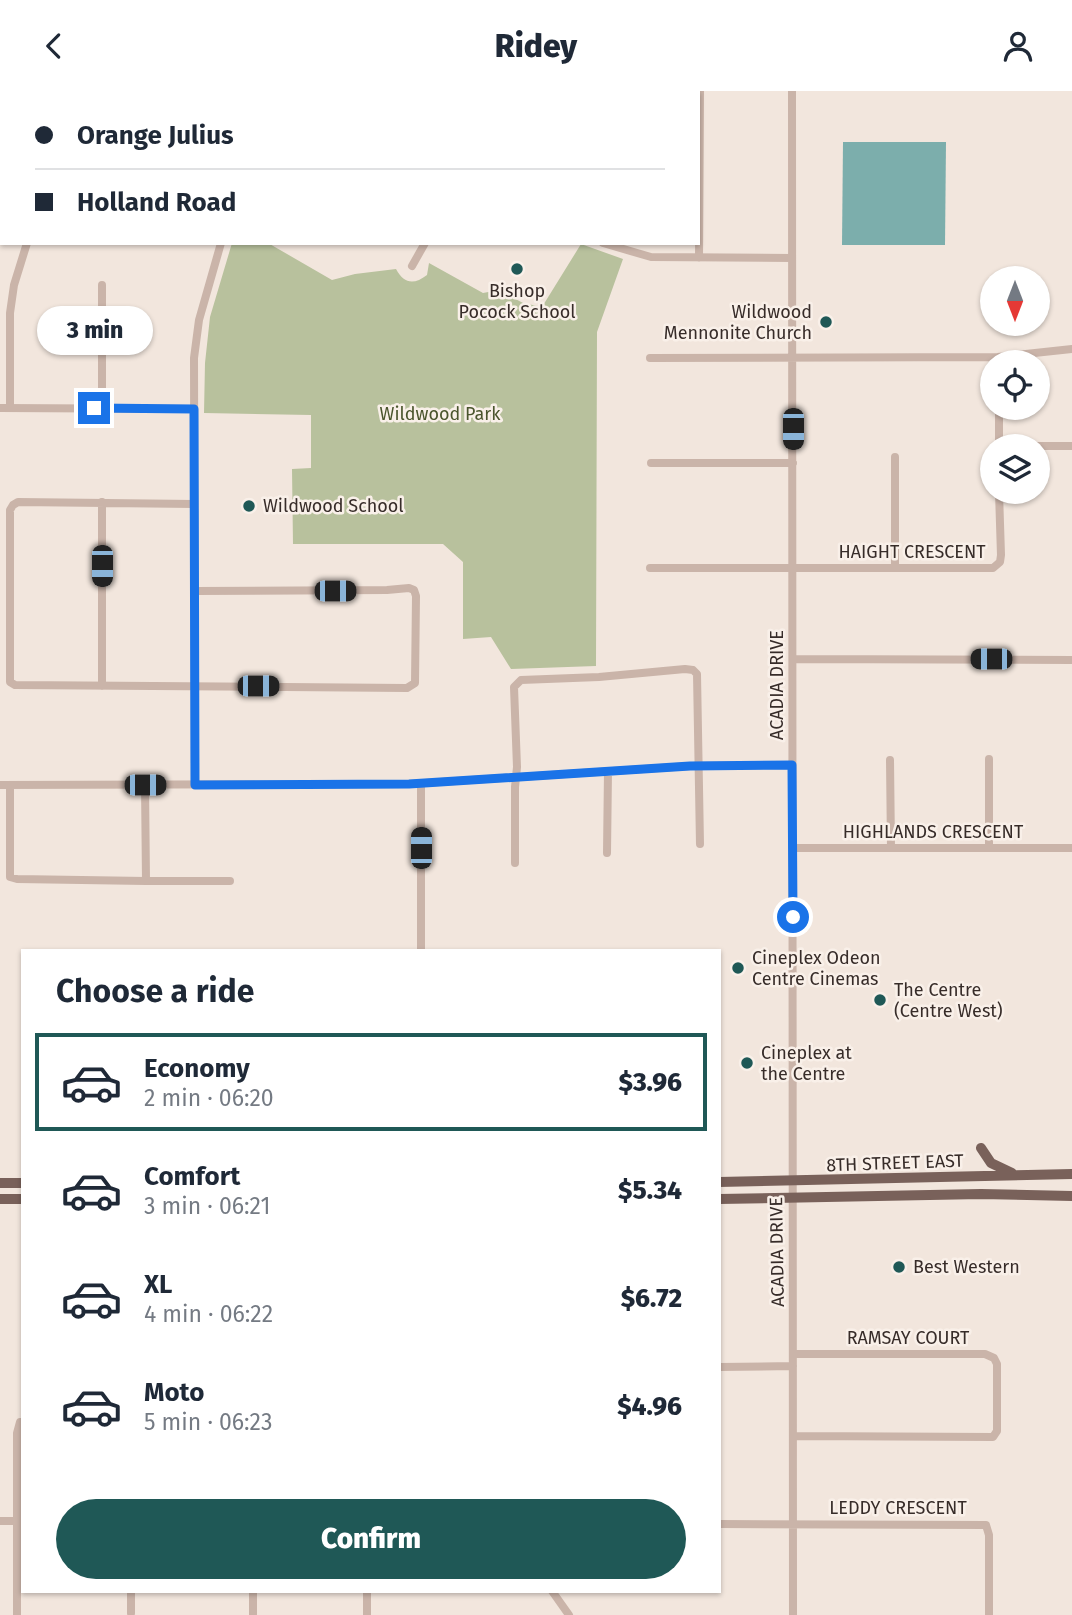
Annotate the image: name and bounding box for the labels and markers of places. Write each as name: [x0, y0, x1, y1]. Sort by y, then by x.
marker: Bishop Pocock School: [509, 261, 525, 277]
place label: Bishop Pocock School: [458, 280, 576, 323]
place label: Wildwood Mennonite Church: [664, 301, 812, 344]
marker: Wildwood Mennonite Church: [818, 314, 834, 330]
place label: Wildwood School: [263, 495, 404, 517]
marker: Wildwood School: [241, 498, 257, 514]
place label: Cineplex Odeon Centre Cinemas: [752, 947, 881, 990]
marker: Cineplex Odeon Centre Cinemas: [730, 960, 746, 976]
place label: The Centre (Centre West): [894, 979, 1003, 1022]
marker: The Centre (Centre West): [872, 992, 888, 1008]
place label: Cineplex at the Centre: [761, 1042, 852, 1085]
marker: Cineplex at the Centre: [739, 1055, 755, 1071]
place label: Best Western: [913, 1256, 1020, 1278]
marker: Best Western: [891, 1259, 907, 1275]

